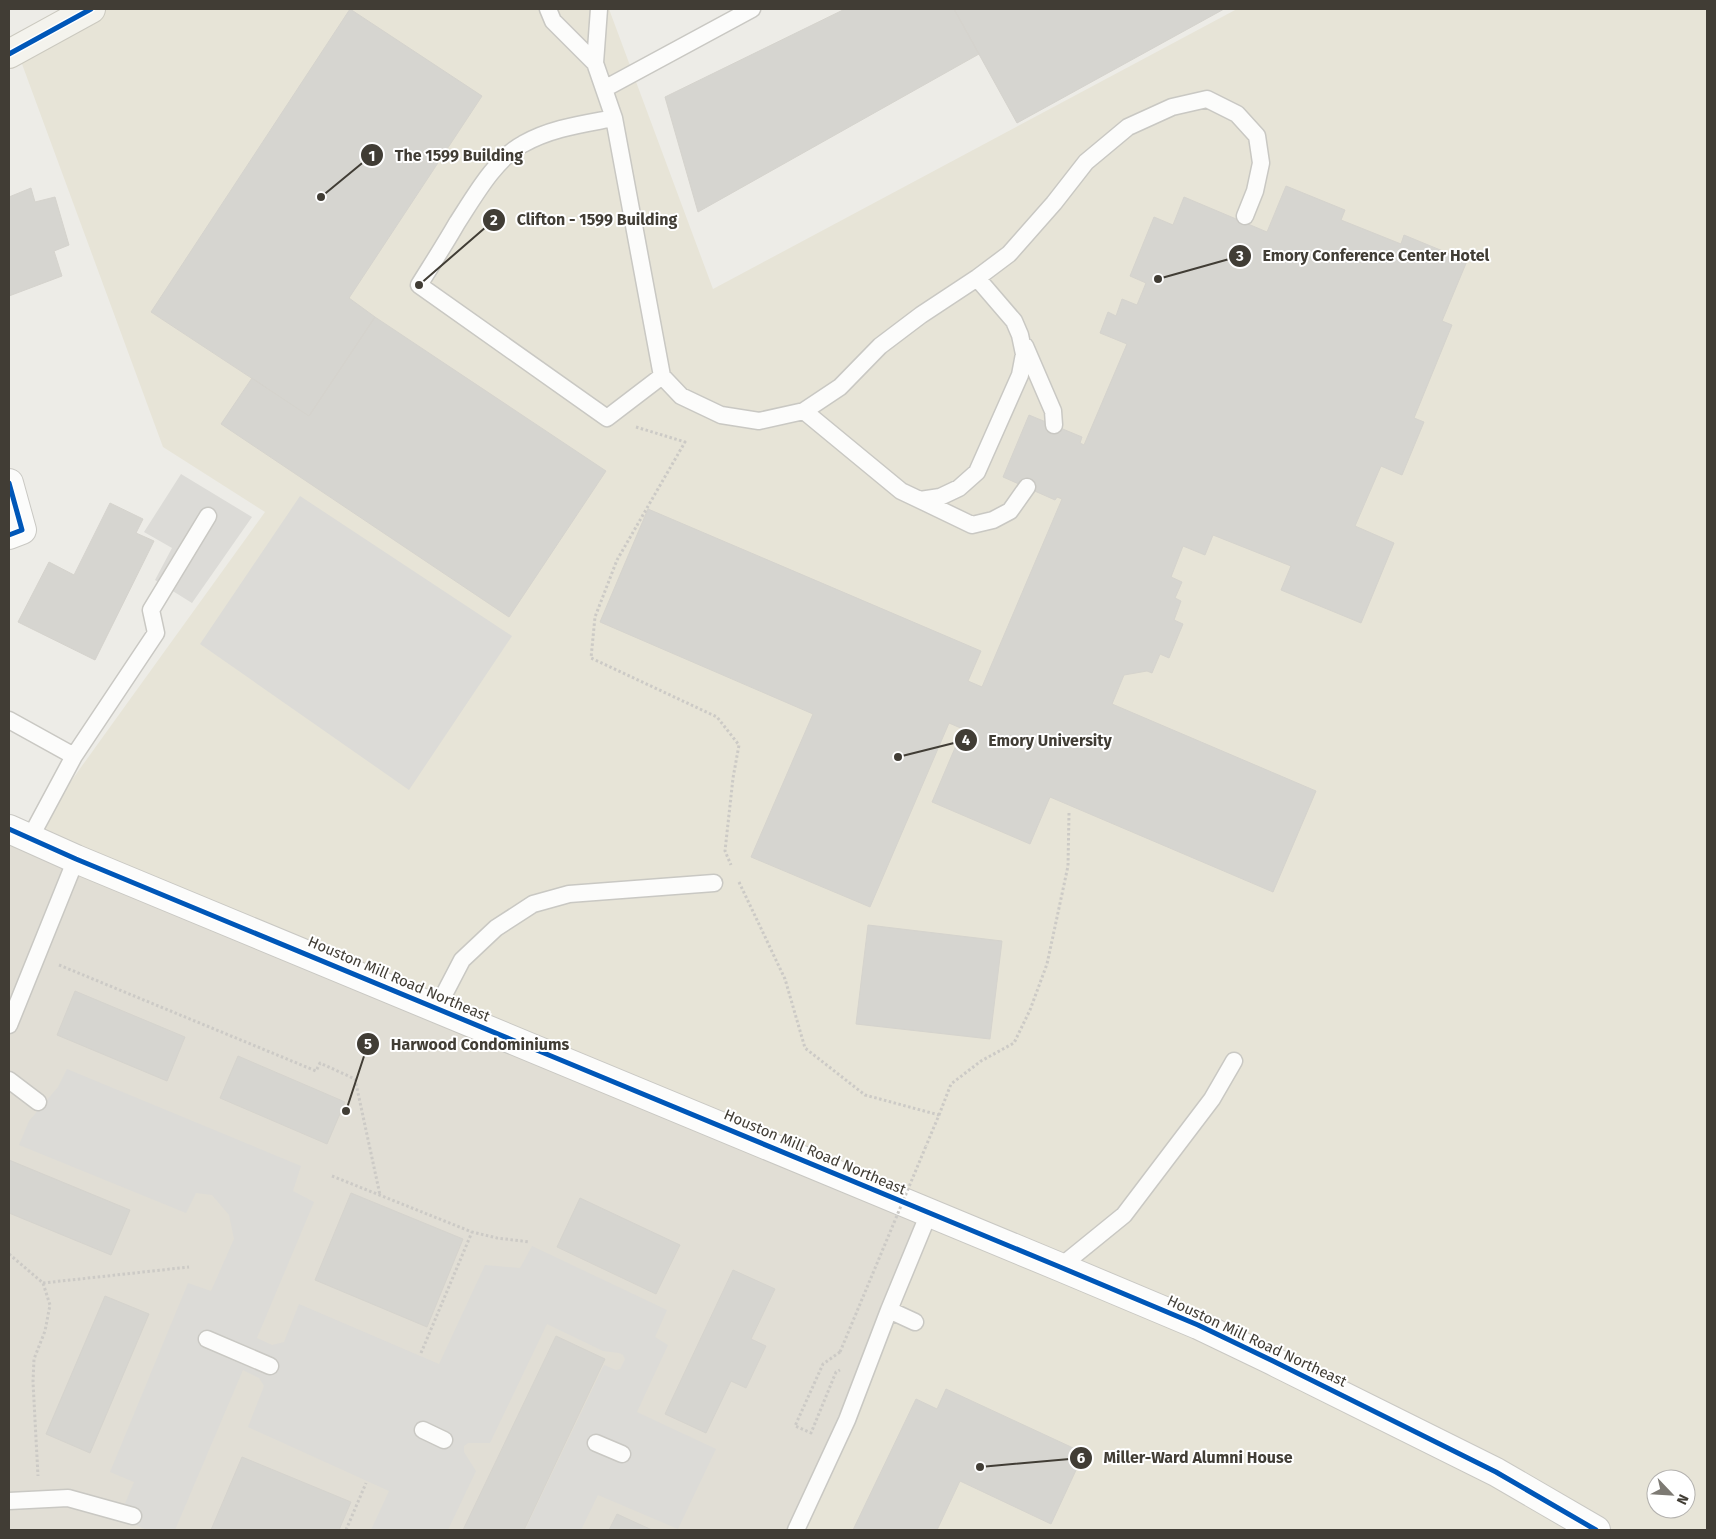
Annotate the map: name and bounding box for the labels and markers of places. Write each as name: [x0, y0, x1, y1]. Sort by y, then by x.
callout: The 1599 Building: [360, 140, 533, 171]
callout: Clifton - 1599 Building: [482, 204, 687, 235]
callout: Emory Conference Center Hotel: [1228, 240, 1500, 271]
callout: Emory University: [954, 725, 1122, 756]
callout: Harwood Condominiums: [355, 1029, 579, 1060]
callout: Miller-Ward Alumni House: [1069, 1442, 1303, 1473]

